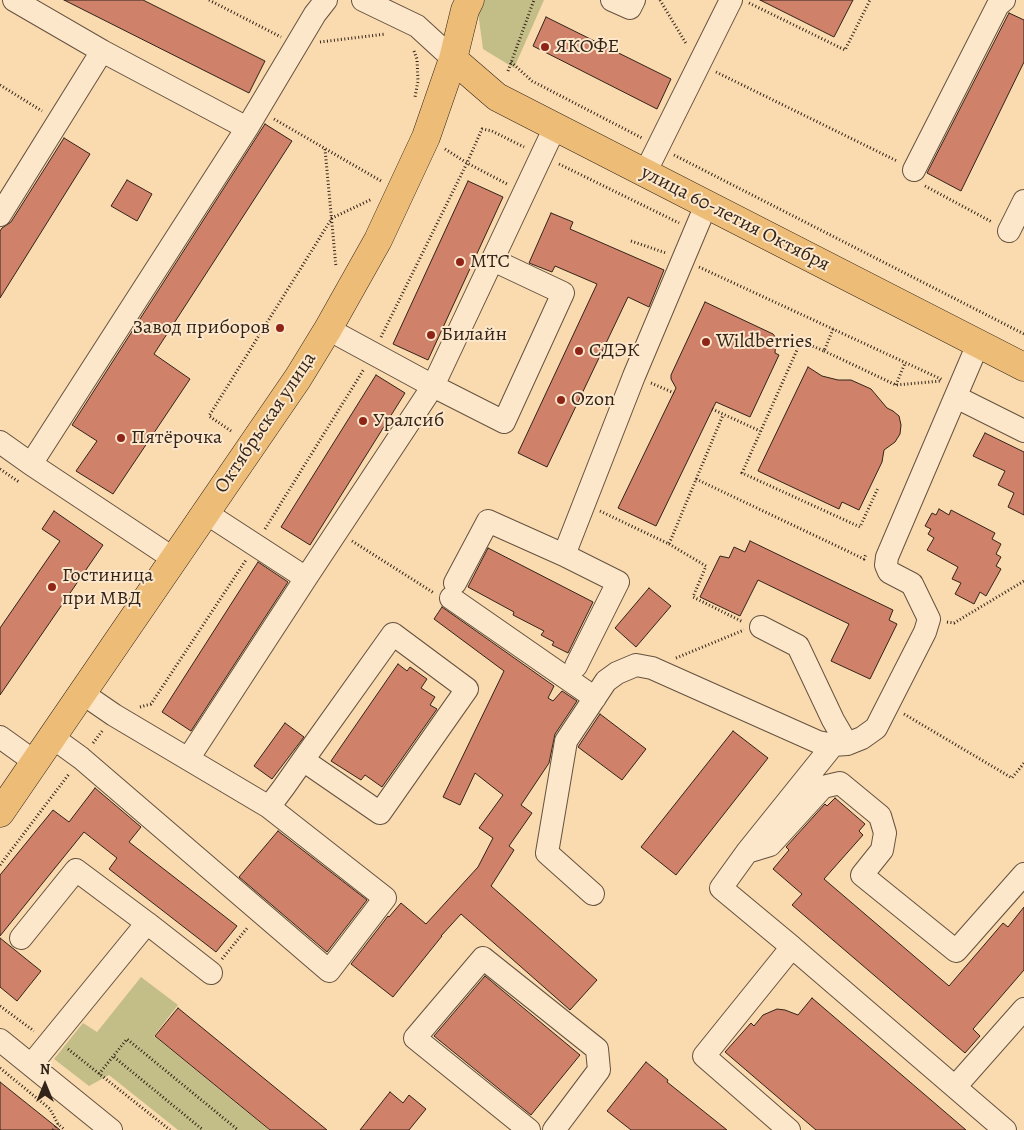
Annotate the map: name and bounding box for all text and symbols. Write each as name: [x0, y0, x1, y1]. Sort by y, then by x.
place label: ЯКОФЕ: [555, 35, 619, 59]
marker: ЯКОФЕ: [539, 41, 551, 53]
street label: улица 60-летия Октября: [637, 161, 833, 277]
place label: МТС: [470, 250, 510, 274]
marker: МТС: [454, 256, 466, 268]
place label: Завод приборов: [132, 316, 270, 340]
marker: Завод приборов: [274, 322, 286, 334]
place label: Билайн: [441, 323, 507, 347]
marker: Билайн: [425, 329, 437, 341]
place label: Wildberries: [716, 330, 812, 354]
marker: Wildberries: [700, 336, 712, 348]
place label: СДЭК: [589, 339, 639, 363]
marker: СДЭК: [573, 345, 585, 357]
street label: Октябрьская улица: [210, 348, 322, 498]
place label: Ozon: [571, 388, 615, 412]
marker: Ozon: [555, 394, 567, 406]
place label: Уралсиб: [373, 409, 444, 433]
marker: Уралсиб: [357, 415, 369, 427]
place label: Пятёрочка: [131, 426, 222, 450]
marker: Пятёрочка: [115, 432, 127, 444]
place label: Гостиница при МВД: [62, 564, 154, 611]
marker: Гостиница при МВД: [46, 581, 58, 593]
north arrow: [20, 1060, 70, 1110]
text: N: [40, 1060, 50, 1079]

